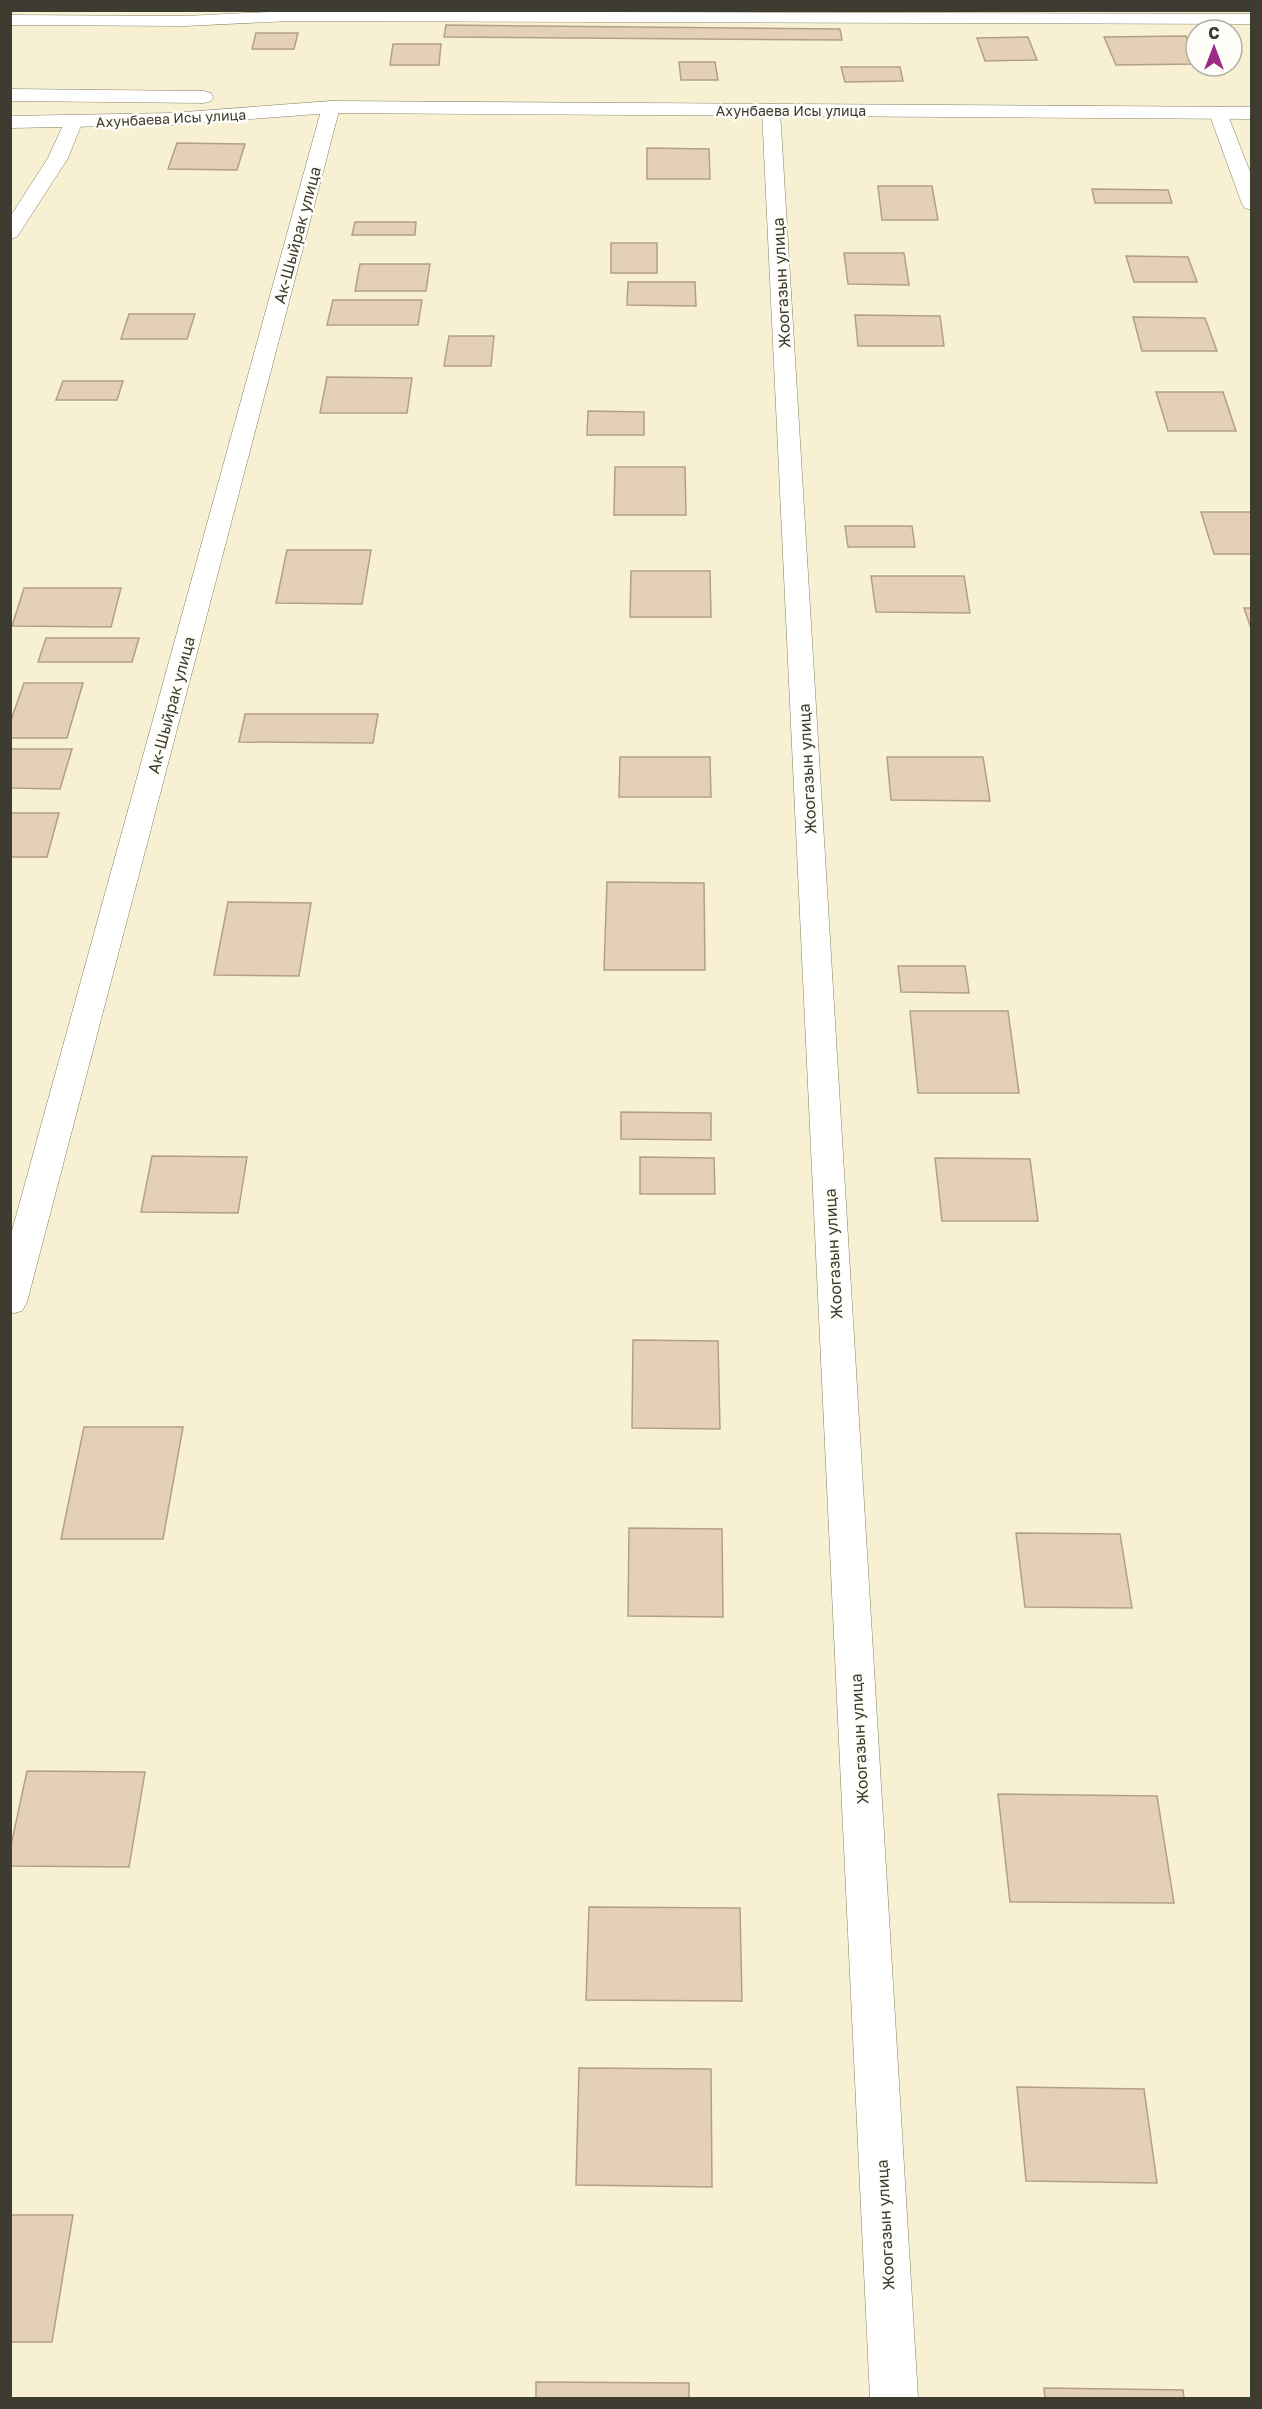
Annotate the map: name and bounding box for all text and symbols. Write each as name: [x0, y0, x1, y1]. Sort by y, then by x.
north arrow: [1184, 18, 1244, 78]
text: С: [1208, 23, 1220, 43]
street label: Ахунбаева Исы улица: [716, 102, 866, 119]
street label: Ахунбаева Исы улица: [95, 106, 247, 130]
street label: Ак-Шыйрак улица: [269, 164, 325, 306]
street label: Жоогазын улица: [768, 217, 794, 349]
street label: Ак-Шыйрак улица: [143, 634, 199, 776]
street label: Жоогазын улица: [794, 703, 820, 835]
street label: Жоогазын улица: [820, 1188, 846, 1320]
street label: Жоогазын улица: [846, 1673, 872, 1805]
street label: Жоогазын улица: [872, 2159, 898, 2291]

